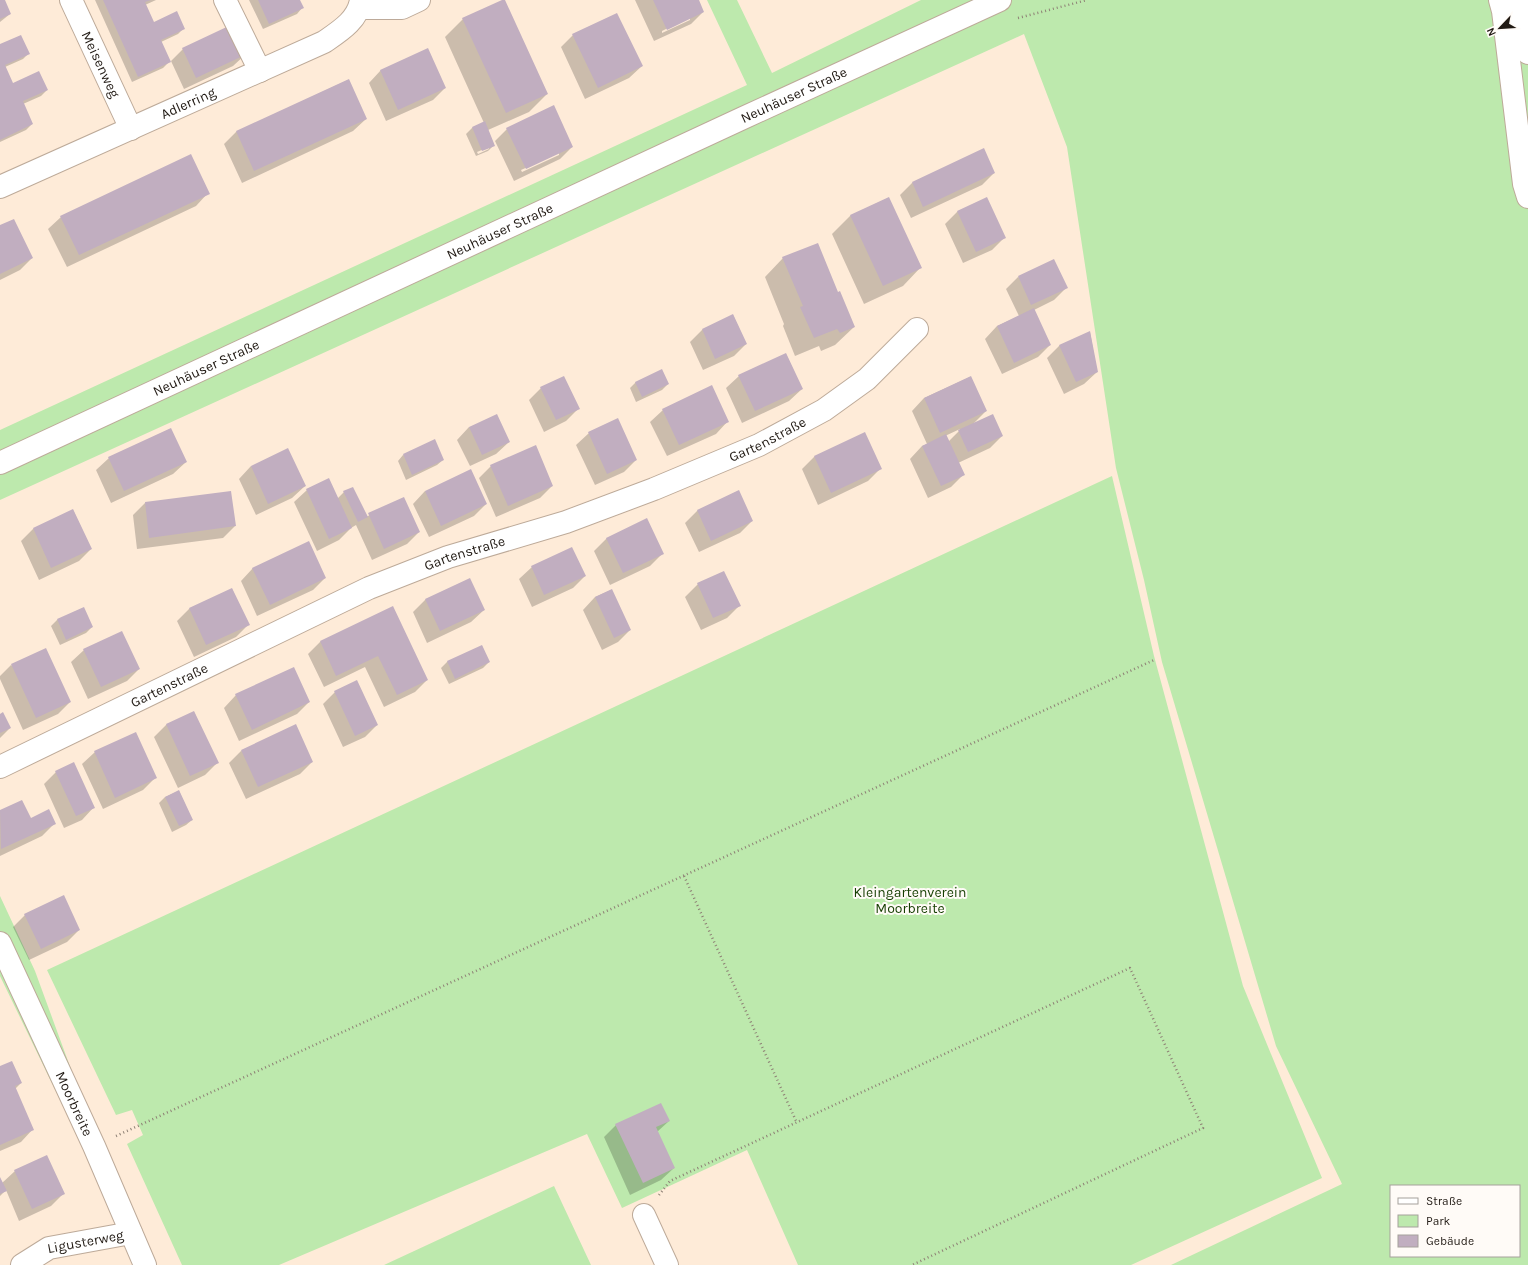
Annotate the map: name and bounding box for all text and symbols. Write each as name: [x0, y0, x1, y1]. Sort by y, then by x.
north arrow: [1480, 8, 1520, 48]
text: N: [1484, 26, 1499, 38]
street label: Meisenweg: [78, 29, 123, 101]
street label: Neuhäuser Straße: [738, 63, 850, 127]
street label: Adlerring: [158, 84, 218, 123]
street label: Neuhäuser Straße: [444, 199, 556, 263]
street label: Neuhäuser Straße: [150, 336, 262, 400]
street label: Gartenstraße: [727, 413, 809, 466]
street label: Gartenstraße: [422, 533, 507, 574]
street label: Gartenstraße: [128, 659, 211, 711]
park label: Kleingartenverein Moorbreite: [854, 884, 966, 917]
street label: Moorbreite: [52, 1069, 96, 1139]
legend: [1390, 1185, 1520, 1257]
text: Straße: [1426, 1194, 1462, 1208]
text: Park: [1426, 1214, 1451, 1228]
street label: Ligusterweg: [46, 1226, 125, 1257]
text: Gebäude: [1426, 1234, 1474, 1248]

